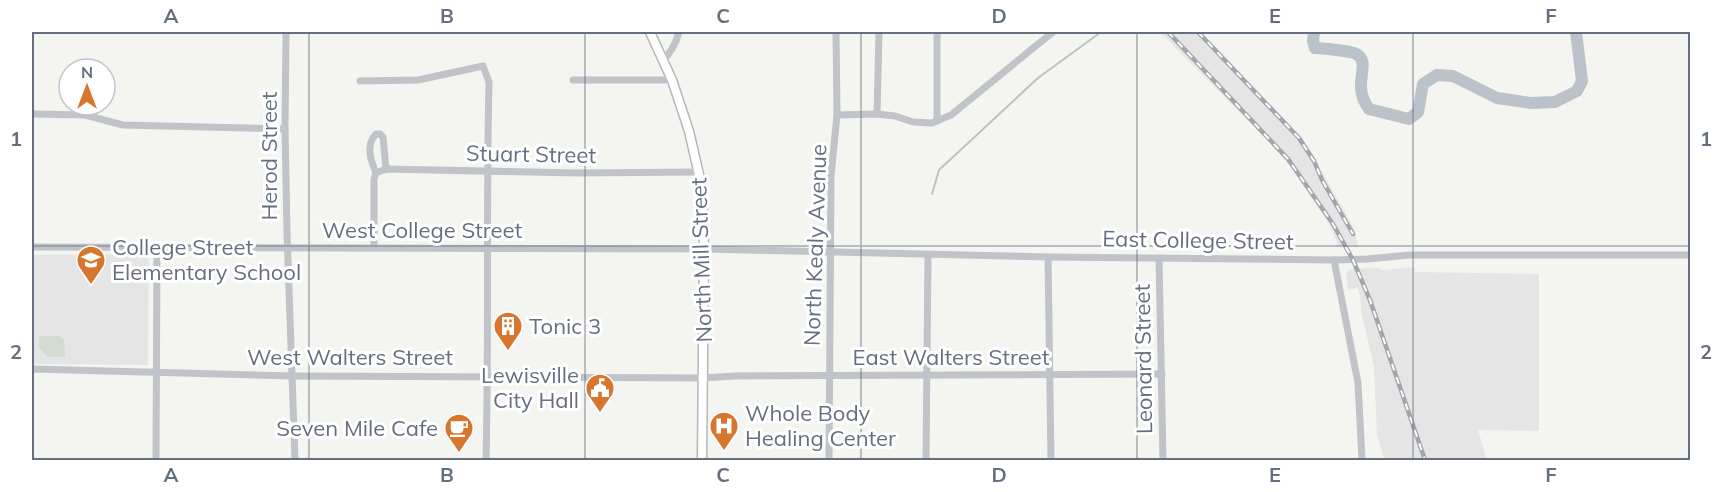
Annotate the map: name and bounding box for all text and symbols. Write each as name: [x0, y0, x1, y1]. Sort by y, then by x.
text: A: [164, 3, 179, 28]
text: B: [440, 3, 454, 28]
text: C: [716, 3, 730, 28]
text: D: [991, 3, 1007, 28]
text: E: [1269, 3, 1281, 28]
text: F: [1545, 3, 1557, 28]
north arrow: [57, 57, 117, 117]
text: N: [81, 62, 93, 82]
street label: Herod Street: [255, 91, 283, 221]
text: 1: [10, 126, 22, 151]
text: 1: [1700, 126, 1712, 151]
street label: Stuart Street: [466, 139, 597, 169]
street label: North Kealy Avenue: [797, 144, 833, 346]
street label: North Mill Street: [684, 177, 718, 343]
street label: West College Street: [322, 216, 523, 244]
street label: East College Street: [1102, 224, 1294, 256]
place label: College Street Elementary School: [112, 233, 301, 286]
school or university icon: College Street Elementary School: [75, 244, 107, 286]
street label: Leonard Street: [1128, 283, 1158, 434]
building icon: Tonic 3: [492, 310, 524, 352]
place label: Tonic 3: [529, 312, 601, 340]
text: 2: [10, 339, 22, 364]
text: 2: [1700, 339, 1712, 364]
street label: West Walters Street: [247, 343, 453, 371]
street label: East Walters Street: [853, 343, 1050, 371]
place label: Lewisville City Hall: [481, 361, 579, 414]
public building icon: Lewisville City Hall: [584, 372, 616, 414]
place label: Whole Body Healing Center: [745, 399, 896, 452]
hospital icon: Whole Body Healing Center: [708, 410, 740, 452]
cafe icon: Seven Mile Cafe: [443, 412, 475, 454]
place label: Seven Mile Cafe: [276, 414, 438, 442]
text: A: [164, 462, 179, 487]
text: B: [440, 462, 454, 487]
text: C: [716, 462, 730, 487]
text: D: [991, 462, 1007, 487]
text: E: [1269, 462, 1281, 487]
text: F: [1545, 462, 1557, 487]

